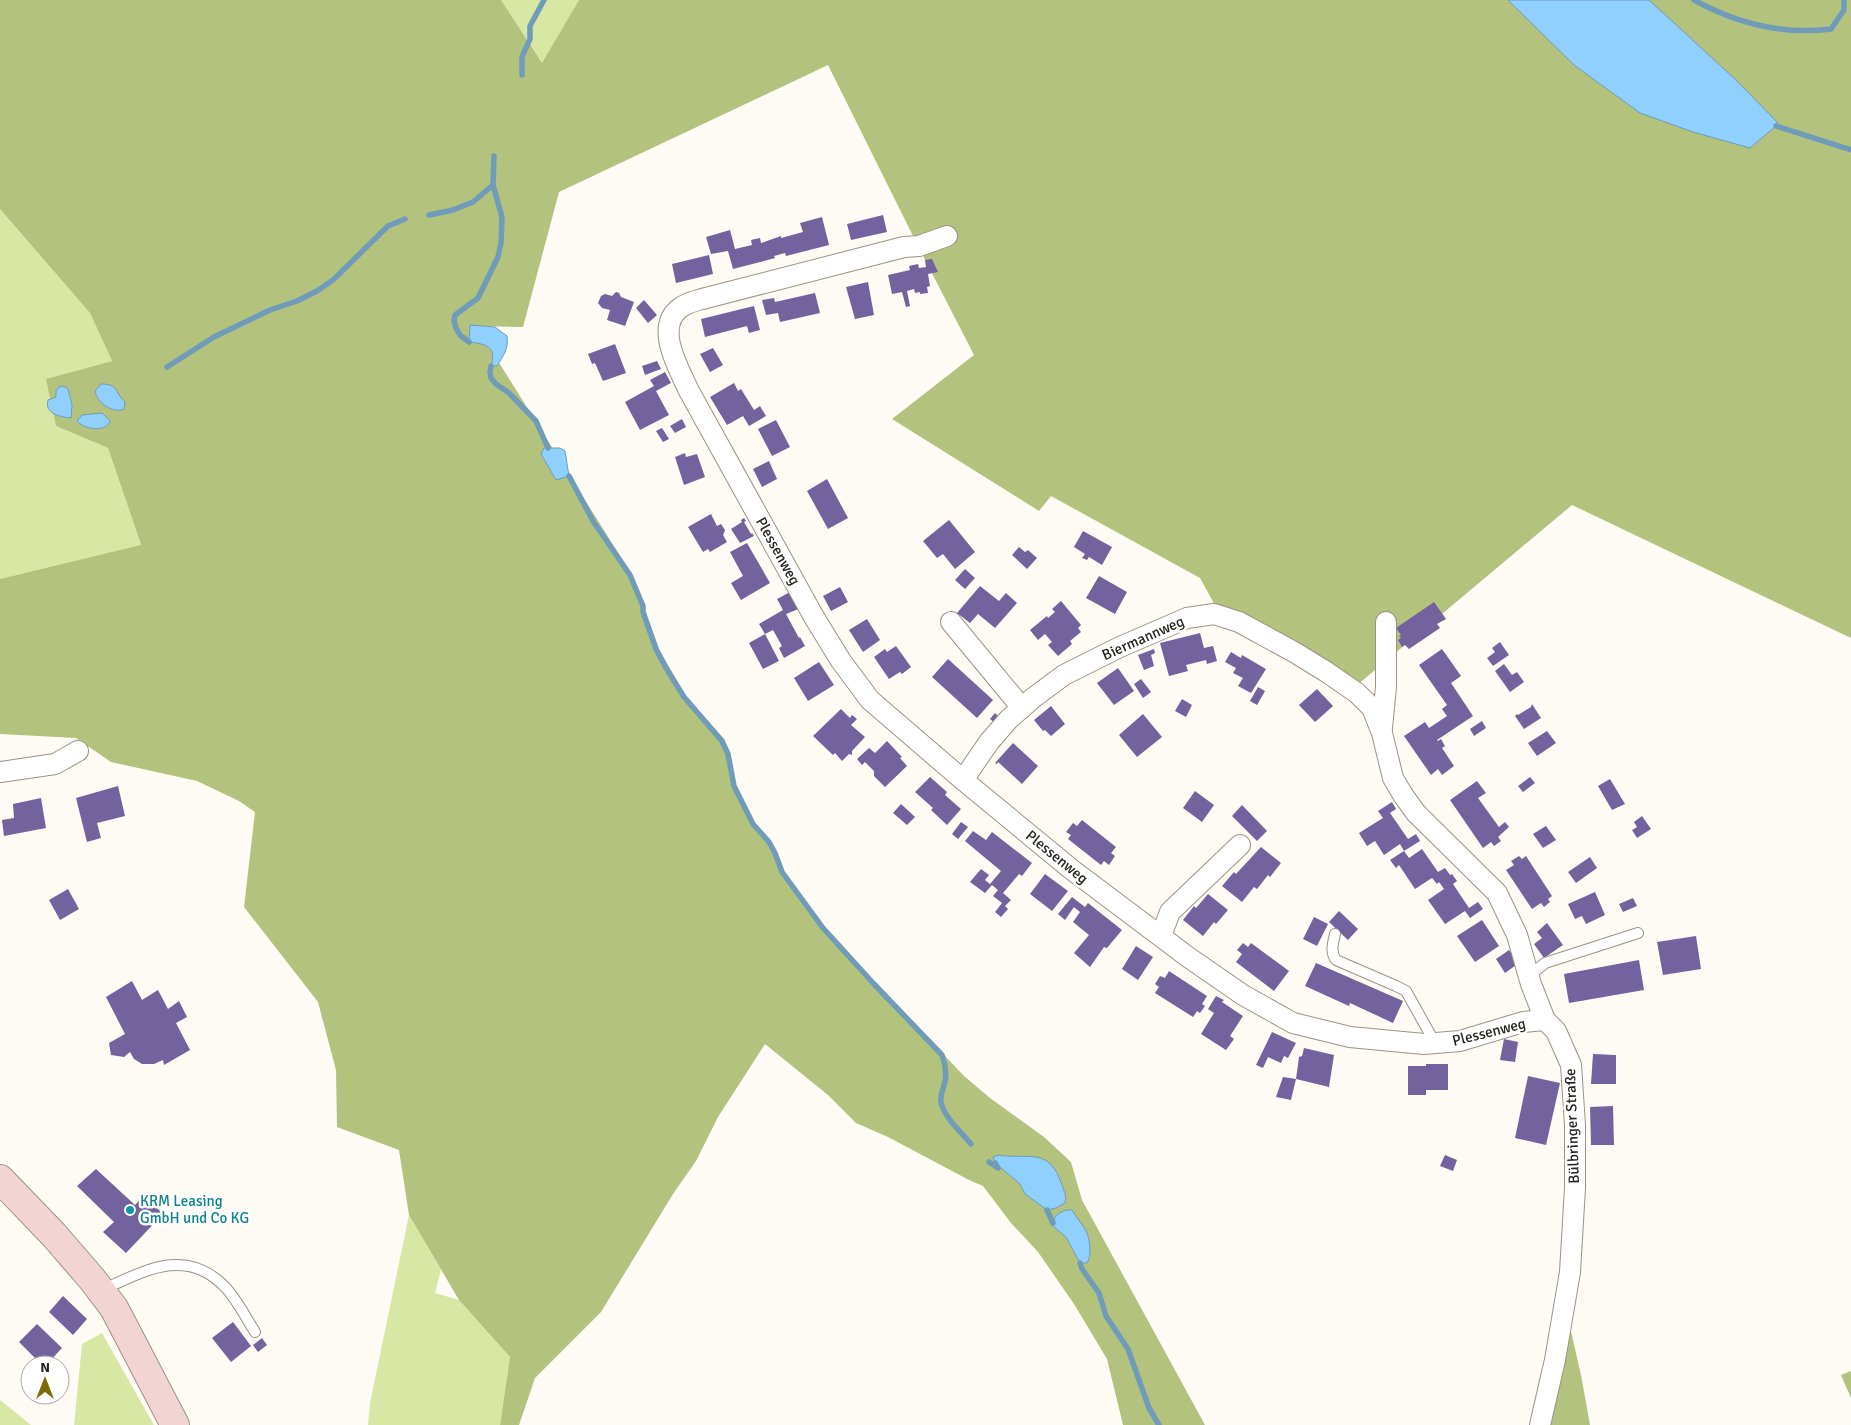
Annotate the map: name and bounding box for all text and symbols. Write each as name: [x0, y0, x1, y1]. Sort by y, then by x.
street label: Plessenweg: [752, 514, 804, 588]
street label: Biermannweg: [1099, 612, 1187, 664]
street label: Plessenweg: [1022, 826, 1092, 888]
street label: Plessenweg: [1450, 1014, 1528, 1050]
street label: Bülbringer Straße: [1561, 1068, 1583, 1184]
place label: KRM Leasing GmbH und Co KG: [140, 1192, 249, 1227]
marker: KRM Leasing GmbH und Co KG: [124, 1204, 136, 1216]
north arrow: [20, 1355, 70, 1405]
text: N: [40, 1359, 50, 1376]

